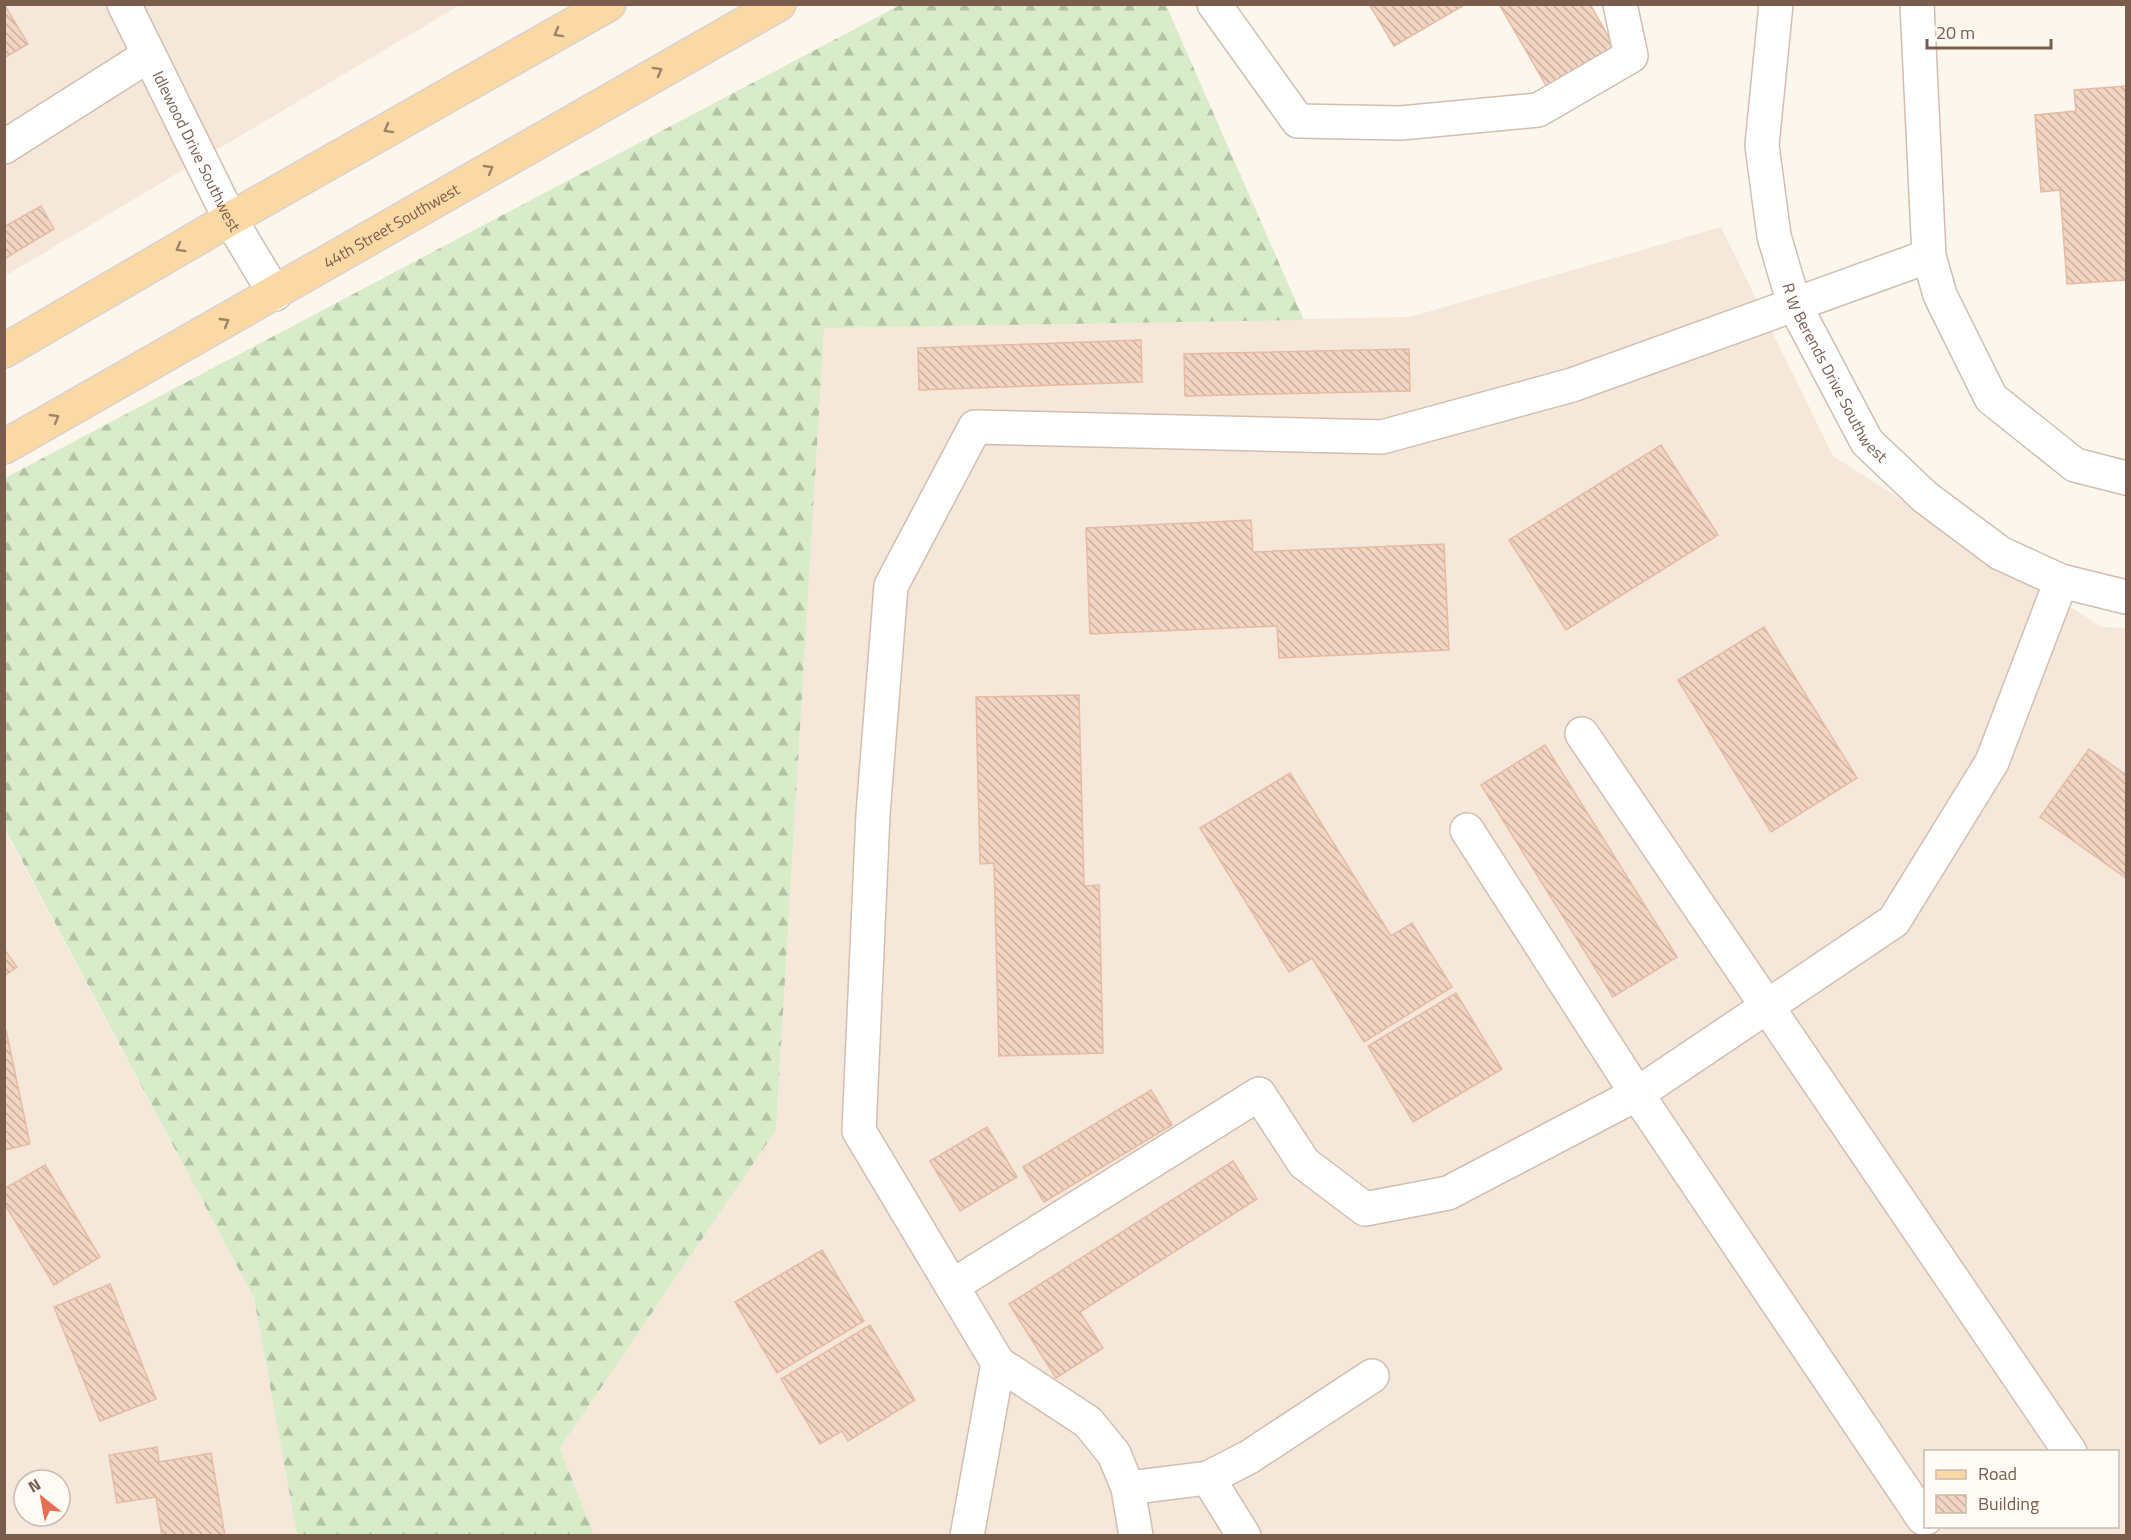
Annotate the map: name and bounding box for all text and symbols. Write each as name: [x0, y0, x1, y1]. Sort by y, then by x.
scale bar: [1927, 12, 2052, 50]
text: 20 m: [1936, 19, 1975, 46]
one-way arrow: [554, 26, 564, 37]
street label: Idlewood Drive Southwest: [147, 67, 247, 236]
one-way arrow: [652, 67, 662, 78]
one-way arrow: [384, 122, 395, 133]
one-way arrow: [483, 165, 493, 176]
street label: 44th Street Southwest: [319, 177, 464, 274]
one-way arrow: [176, 241, 186, 253]
street label: R W Berends Drive Southwest: [1776, 280, 1893, 468]
one-way arrow: [219, 318, 229, 329]
one-way arrow: [49, 414, 60, 425]
legend: [1924, 1450, 2119, 1528]
text: Road: [1978, 1460, 2017, 1487]
north arrow: [12, 1468, 72, 1528]
text: N: [23, 1472, 45, 1498]
text: Building: [1978, 1490, 2039, 1517]

